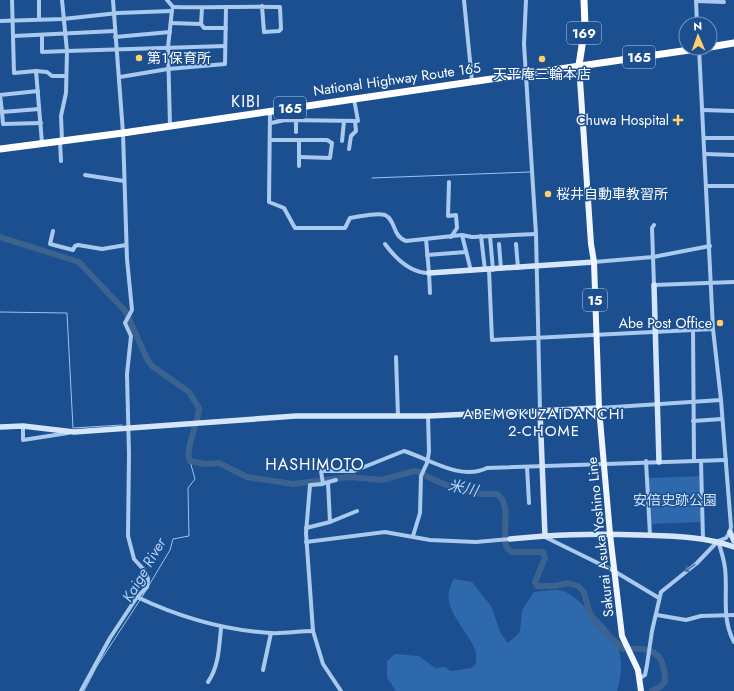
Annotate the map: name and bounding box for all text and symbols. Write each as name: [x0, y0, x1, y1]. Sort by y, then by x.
north arrow: [678, 16, 718, 56]
text: N: [693, 18, 702, 34]
road number: 169: [567, 22, 601, 44]
road number: 165: [623, 46, 655, 68]
place label: 第１保育所: [147, 48, 211, 68]
marker: 第１保育所: [134, 53, 144, 63]
marker: 天平庵三輪本店: [537, 54, 547, 64]
street label: National Highway Route 165: [312, 57, 482, 101]
place label: 天平庵三輪本店: [493, 64, 591, 84]
district label: KIBI: [231, 90, 261, 113]
road number: 165: [274, 97, 306, 119]
place label: Chuwa Hospital: [576, 110, 669, 130]
marker: Chuwa Hospital: [672, 114, 684, 126]
place label: 桜井自動車教習所: [556, 184, 668, 204]
marker: 桜井自動車教習所: [543, 189, 553, 199]
road number: 15: [583, 289, 607, 311]
place label: Abe Post Office: [619, 313, 712, 333]
marker: Abe Post Office: [715, 318, 725, 328]
district label: ABEMOKUZAIDANCHI 2-CHOME: [463, 403, 625, 442]
district label: HASHIMOTO: [265, 453, 365, 476]
street label: Sakurai Asuka Yoshino Line: [582, 456, 618, 618]
water label: 米川: [446, 474, 482, 502]
park label: 安倍史跡公園: [633, 490, 717, 510]
water label: Kaige River: [117, 533, 172, 606]
one-way arrow: [685, 564, 696, 572]

